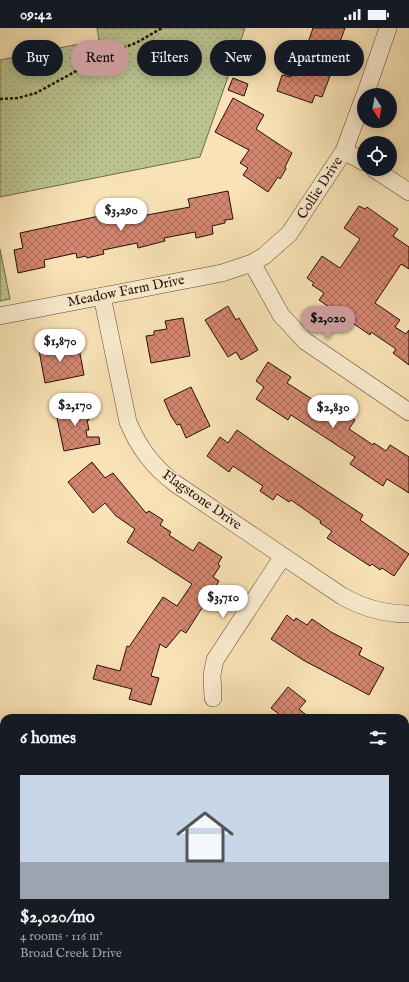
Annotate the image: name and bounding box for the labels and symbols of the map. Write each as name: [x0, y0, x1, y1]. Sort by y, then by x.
north arrow: [357, 88, 397, 128]
street label: Collie Drive: [293, 153, 347, 223]
pin: $3,290: [88, 198, 154, 232]
street label: Meadow Farm Drive: [66, 271, 187, 311]
pin: $2,020: [295, 306, 361, 340]
pin: $1,870: [27, 329, 93, 363]
pin: $2,170: [42, 393, 108, 427]
pin: $2,830: [300, 395, 366, 429]
street label: Flagstone Drive: [159, 466, 246, 534]
pin: $3,710: [190, 585, 256, 619]

